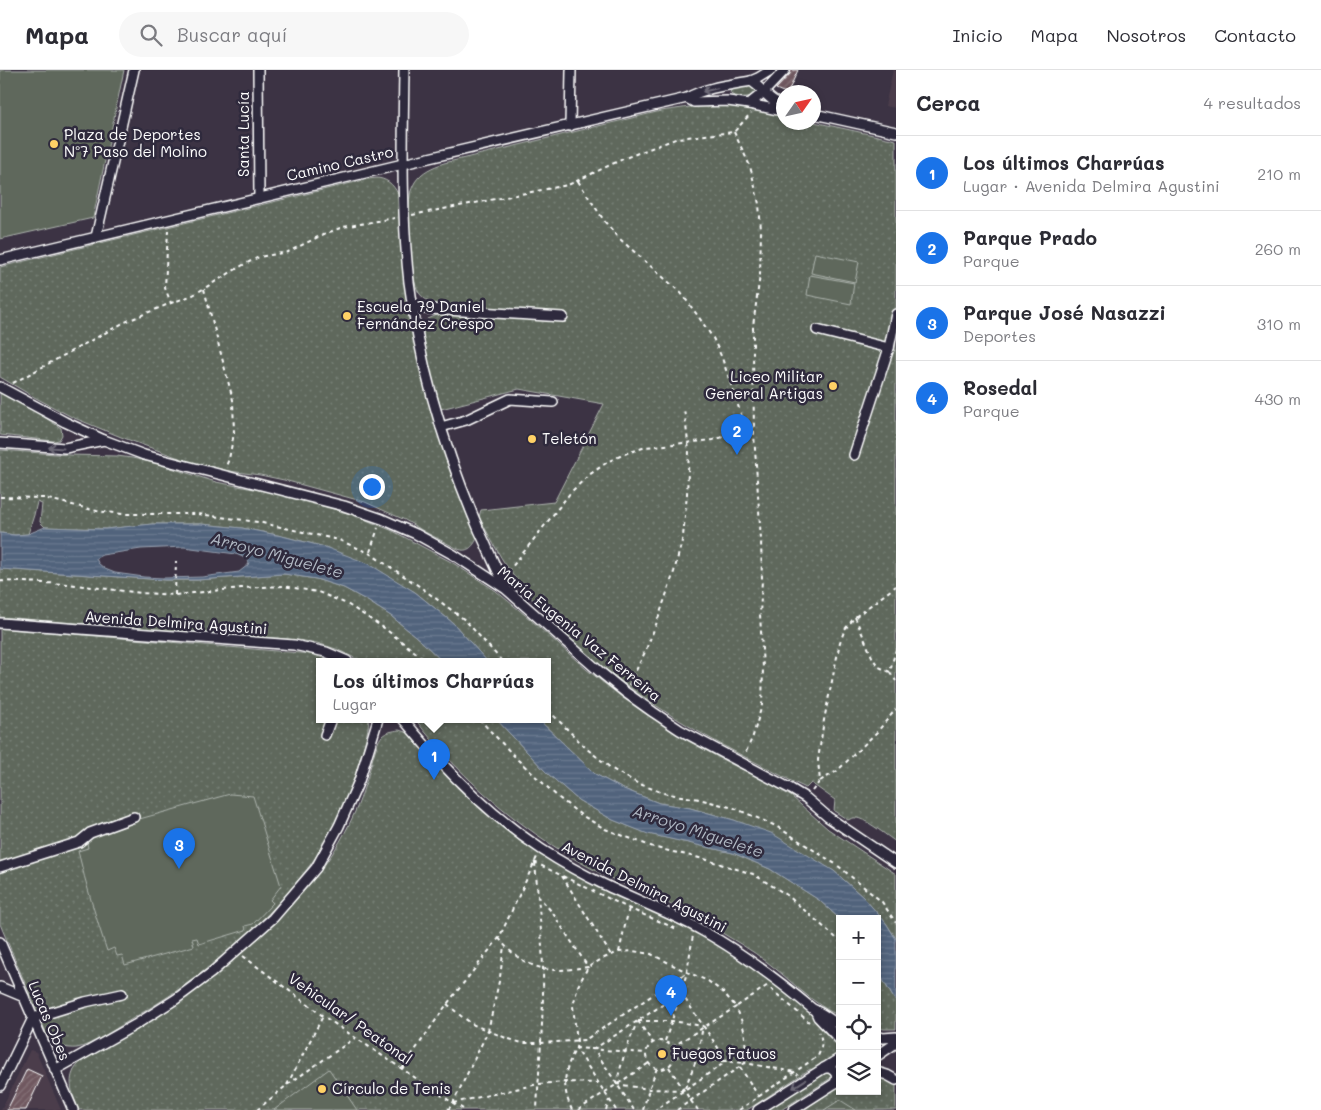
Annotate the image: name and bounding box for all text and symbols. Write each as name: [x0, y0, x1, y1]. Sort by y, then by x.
search box: [119, 12, 469, 57]
text: Mapa: [25, 19, 89, 50]
icon: search: [137, 21, 165, 49]
text: Buscar aquí: [177, 22, 287, 47]
text: Inicio: [952, 23, 1003, 47]
text: Mapa: [1031, 23, 1078, 47]
text: Nosotros: [1106, 23, 1186, 47]
text: Contacto: [1214, 23, 1296, 47]
north arrow: [776, 85, 821, 130]
one-way arrow: [703, 86, 719, 95]
text: Cerca: [916, 89, 981, 116]
street label: Santa Lucía: [233, 91, 253, 177]
text: 4 resultados: [1204, 92, 1301, 113]
place label: Plaza de Deportes Nº7 Paso del Molino: [64, 124, 207, 161]
marker: Plaza de Deportes Nº7 Paso del Molino: [48, 138, 60, 150]
street label: Camino Castro: [284, 141, 395, 185]
text: Los últimos Charrúas: [963, 150, 1165, 175]
text: 1: [928, 163, 936, 184]
text: 210 m: [1257, 163, 1301, 184]
text: Lugar · Avenida Delmira Agustini: [963, 175, 1220, 196]
text: Parque Prado: [963, 225, 1097, 250]
text: 2: [928, 238, 936, 259]
text: 260 m: [1255, 238, 1301, 259]
text: Parque: [963, 250, 1020, 271]
place label: Escuela 79 Daniel Fernández Crespo: [357, 296, 493, 333]
text: Parque José Nasazzi: [963, 300, 1166, 325]
marker: Escuela 79 Daniel Fernández Crespo: [341, 310, 353, 322]
text: 3: [927, 313, 937, 334]
text: 310 m: [1257, 313, 1301, 334]
text: Deportes: [963, 325, 1036, 346]
place label: Liceo Militar General Artigas: [705, 366, 823, 403]
text: Rosedal: [963, 375, 1037, 400]
marker: Liceo Militar General Artigas: [827, 380, 839, 392]
text: 4: [927, 388, 937, 409]
text: 430 m: [1254, 388, 1301, 409]
text: Parque: [963, 400, 1020, 421]
pin: 2: [721, 414, 753, 455]
place label: Teletón: [542, 428, 597, 448]
marker: Teletón: [526, 433, 538, 445]
one-way arrow: [49, 443, 65, 452]
your location: [359, 474, 385, 500]
water label: Arroyo Miguelete: [209, 527, 346, 582]
street label: María Eugenia Vaz Ferreira: [494, 561, 666, 706]
street label: Avenida Delmira Agustini: [84, 606, 268, 638]
popup: [316, 658, 551, 723]
text: Los últimos Charrúas: [333, 668, 534, 693]
text: Lugar: [333, 693, 377, 714]
pin: 1: [418, 739, 450, 780]
water label: Arroyo Miguelete: [630, 800, 766, 862]
pin: 3: [163, 828, 195, 869]
street label: Avenida Delmira Agustini: [558, 836, 730, 937]
map controls: [836, 915, 881, 1095]
button: +: [836, 915, 881, 960]
button: −: [836, 960, 881, 1005]
street label: Vehicular/ Peatonal: [285, 968, 417, 1069]
pin: 4: [655, 975, 687, 1016]
street label: Lucas Obes: [24, 978, 76, 1063]
button: locate: [836, 1005, 881, 1050]
place label: Fuegos Fatuos: [672, 1043, 776, 1063]
marker: Fuegos Fatuos: [656, 1048, 668, 1060]
button: layers: [836, 1050, 881, 1095]
place label: Círculo de Tenis: [332, 1078, 451, 1098]
one-way arrow: [792, 1078, 806, 1089]
marker: Círculo de Tenis: [316, 1083, 328, 1095]

